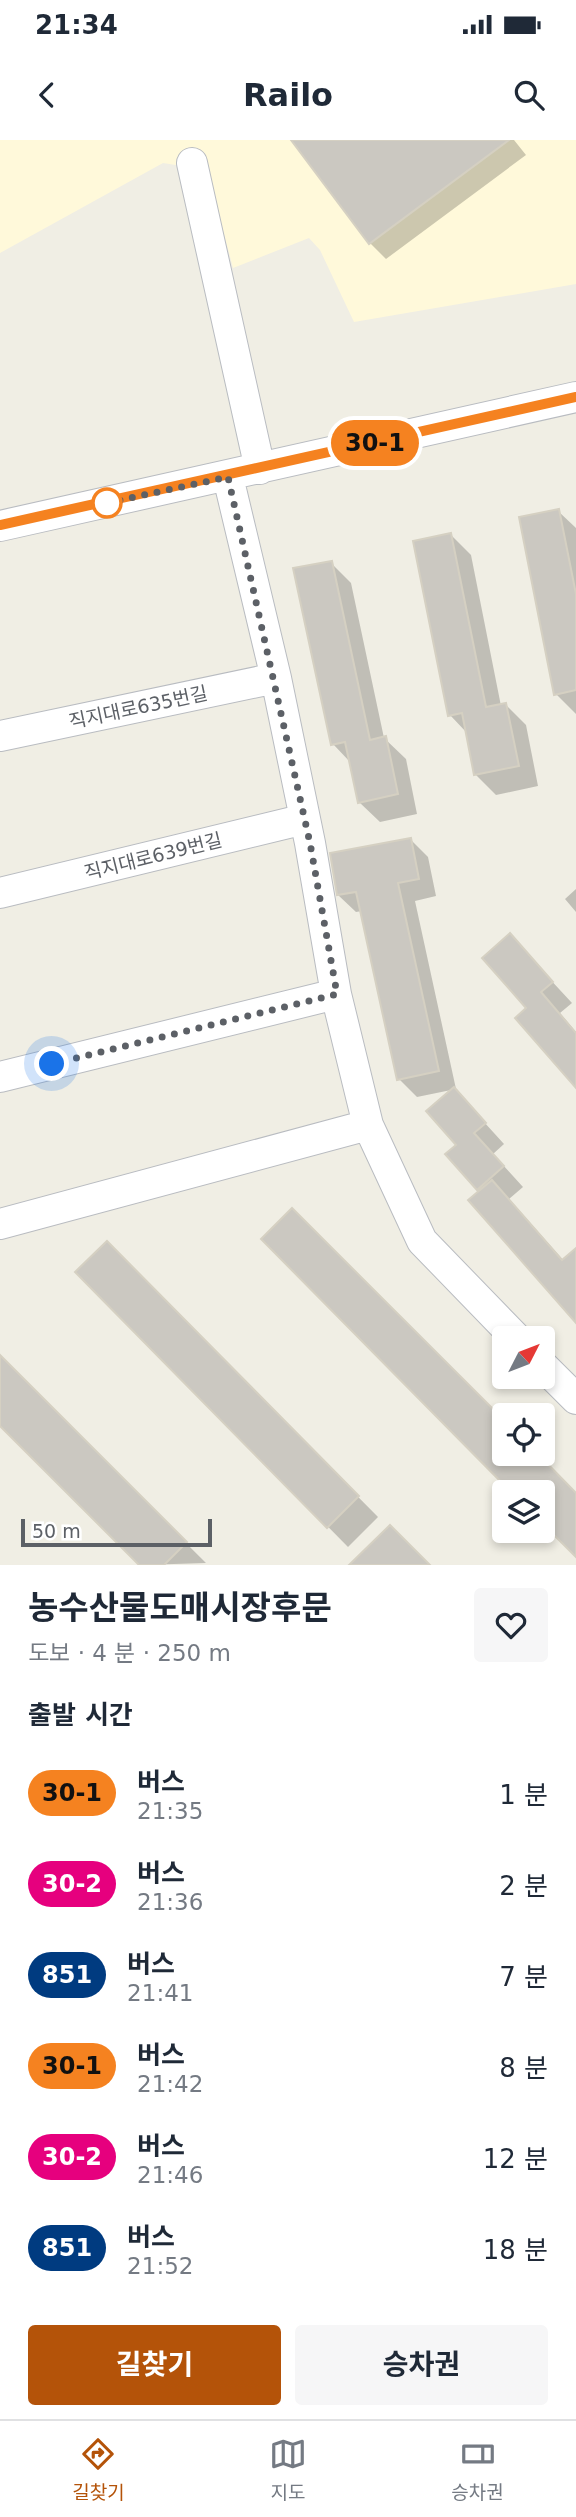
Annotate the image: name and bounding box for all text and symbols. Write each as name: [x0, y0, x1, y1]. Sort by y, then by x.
text: 21:34: [35, 10, 118, 40]
icon: back: [28, 76, 66, 114]
text: Railo: [243, 76, 333, 114]
icon: search: [510, 76, 548, 114]
line badge: 30-1: [326, 420, 424, 466]
text: 30-1: [345, 429, 405, 457]
unlabelled marker: [92, 488, 122, 518]
street label: 직지대로635번길: [67, 682, 209, 732]
street label: 직지대로639번길: [82, 828, 224, 884]
your location: [34, 1046, 69, 1081]
north arrow: [492, 1326, 555, 1390]
map controls: [492, 1326, 555, 1543]
button: locate: [492, 1403, 555, 1466]
button: layers: [492, 1480, 555, 1543]
scale bar: [21, 1516, 212, 1548]
text: 50 m: [32, 1520, 81, 1542]
text: 농수산물도매시장후문: [28, 1588, 332, 1627]
button: heart: [474, 1588, 548, 1662]
text: 도보 · 4 분 · 250 m: [28, 1640, 231, 1666]
text: 출발 시간: [28, 1700, 133, 1730]
text: 버스: [137, 1767, 185, 1797]
text: 30-1: [42, 1779, 102, 1807]
text: 1 분: [499, 1780, 548, 1810]
text: 21:35: [137, 1798, 203, 1824]
text: 버스: [137, 1858, 185, 1888]
text: 30-2: [42, 1870, 102, 1898]
text: 2 분: [499, 1871, 548, 1901]
text: 21:36: [137, 1889, 203, 1915]
text: 버스: [127, 1949, 175, 1979]
text: 851: [42, 1961, 92, 1989]
text: 7 분: [499, 1962, 548, 1992]
text: 21:41: [127, 1980, 193, 2006]
text: 버스: [137, 2040, 185, 2070]
text: 30-1: [42, 2052, 102, 2080]
text: 8 분: [499, 2053, 548, 2083]
text: 21:42: [137, 2071, 203, 2097]
text: 버스: [137, 2131, 185, 2161]
text: 30-2: [42, 2143, 102, 2171]
text: 12 분: [483, 2144, 548, 2174]
text: 21:46: [137, 2162, 203, 2188]
text: 버스: [127, 2222, 175, 2252]
text: 851: [42, 2234, 92, 2262]
text: 18 분: [483, 2235, 548, 2265]
text: 21:52: [127, 2253, 193, 2279]
button: 길찾기: [28, 2325, 281, 2405]
button: 승차권: [295, 2325, 548, 2405]
tab: 길찾기: [72, 2435, 125, 2504]
tab: 지도: [269, 2435, 307, 2504]
tab: 승차권: [451, 2435, 504, 2504]

